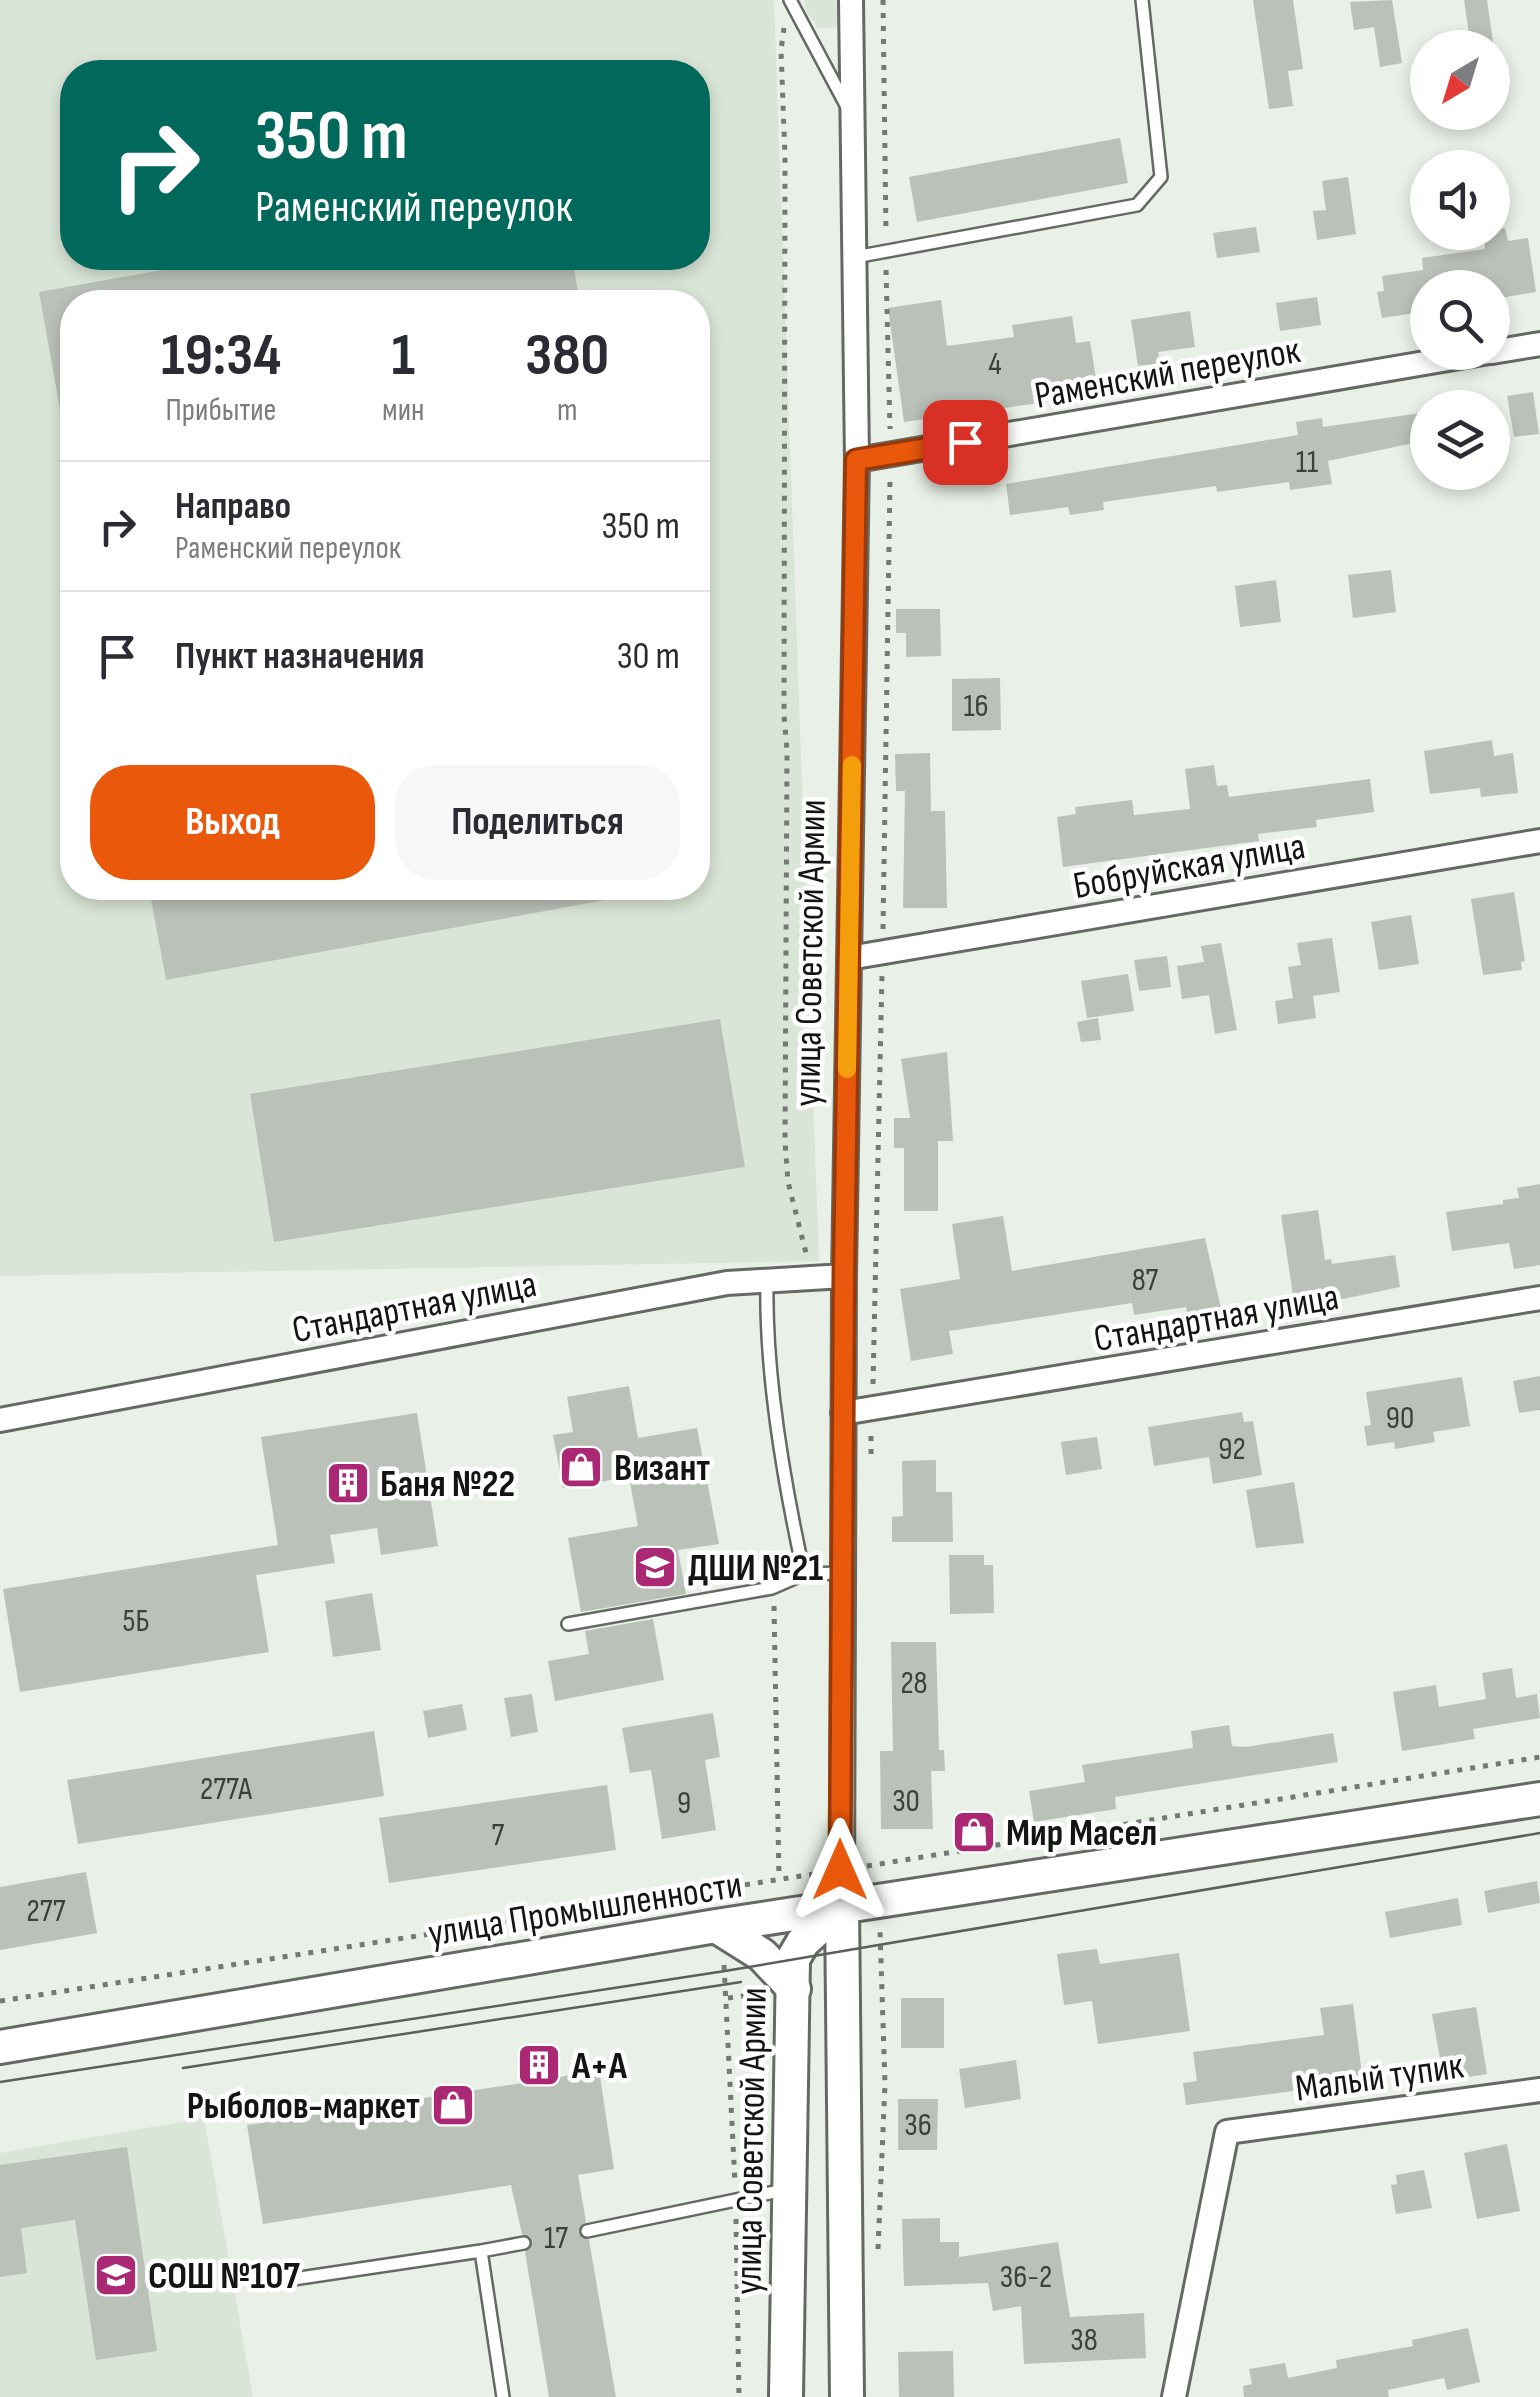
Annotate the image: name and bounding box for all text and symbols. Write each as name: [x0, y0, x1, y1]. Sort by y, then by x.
north arrow: [1410, 30, 1510, 130]
map controls: [1410, 30, 1510, 490]
text: 350 m: [255, 95, 408, 179]
icon: right: [90, 100, 220, 230]
button: sound: [1410, 150, 1510, 250]
text: Раменский переулок: [255, 180, 573, 235]
button: search: [1410, 270, 1510, 370]
text: 19:34: [161, 320, 281, 392]
text: 1: [391, 320, 415, 392]
text: 380: [525, 320, 609, 392]
street label: Раменский переулок: [1031, 328, 1304, 419]
house number: 4: [988, 345, 1002, 384]
button: layers: [1410, 390, 1510, 490]
text: Прибытие: [166, 391, 276, 430]
text: мин: [382, 391, 424, 430]
text: m: [557, 391, 577, 430]
pin: [923, 400, 1008, 485]
icon: arrive: [938, 415, 993, 470]
house number: 11: [1296, 443, 1318, 482]
text: Направо: [175, 484, 291, 529]
icon: right: [90, 499, 145, 554]
text: 350 m: [601, 504, 680, 549]
text: Раменский переулок: [175, 529, 401, 568]
icon: arrive: [90, 629, 145, 684]
text: Пункт назначения: [175, 634, 424, 679]
text: 30 m: [617, 634, 680, 679]
house number: 16: [963, 687, 989, 726]
button: Выход: [90, 765, 375, 880]
button: Поделиться: [395, 765, 680, 880]
street label: улица Советской Армии: [785, 799, 836, 1107]
street label: Бобруйская улица: [1070, 824, 1309, 909]
house number: 87: [1132, 1261, 1159, 1300]
street label: Стандартная улица: [288, 1262, 540, 1353]
street label: Стандартная улица: [1090, 1275, 1342, 1362]
house number: 90: [1386, 1399, 1414, 1438]
house number: 92: [1218, 1430, 1246, 1469]
shop icon: Визант: [558, 1444, 604, 1490]
place label: Визант: [614, 1446, 710, 1491]
building icon: Баня №22: [325, 1460, 371, 1506]
place label: Баня №22: [380, 1462, 515, 1507]
school or university icon: ДШИ №21: [632, 1544, 678, 1590]
place label: ДШИ №21: [688, 1546, 823, 1591]
house number: 5Б: [123, 1602, 149, 1641]
house number: 28: [900, 1664, 928, 1703]
house number: 277А: [200, 1770, 252, 1809]
house number: 30: [892, 1782, 920, 1821]
house number: 9: [677, 1784, 691, 1823]
shop icon: Мир Масел: [951, 1809, 997, 1855]
place label: Мир Масел: [1006, 1811, 1157, 1856]
house number: 7: [492, 1816, 505, 1855]
position arrow: [788, 1818, 892, 1922]
street label: улица Промышленности: [425, 1862, 745, 1956]
house number: 277: [27, 1892, 66, 1931]
street label: улица Советской Армии: [726, 1987, 777, 2295]
building icon: А+A: [516, 2042, 562, 2088]
street label: Малый тупик: [1292, 2043, 1467, 2112]
place label: А+A: [571, 2044, 628, 2089]
shop icon: Рыболов-маркет: [430, 2082, 476, 2128]
place label: Рыболов-маркет: [187, 2084, 420, 2129]
house number: 36: [904, 2106, 932, 2145]
house number: 17: [544, 2219, 568, 2258]
school or university icon: СОШ №107: [93, 2252, 139, 2298]
place label: СОШ №107: [148, 2254, 300, 2299]
house number: 36-2: [1000, 2258, 1052, 2297]
house number: 38: [1070, 2321, 1098, 2360]

